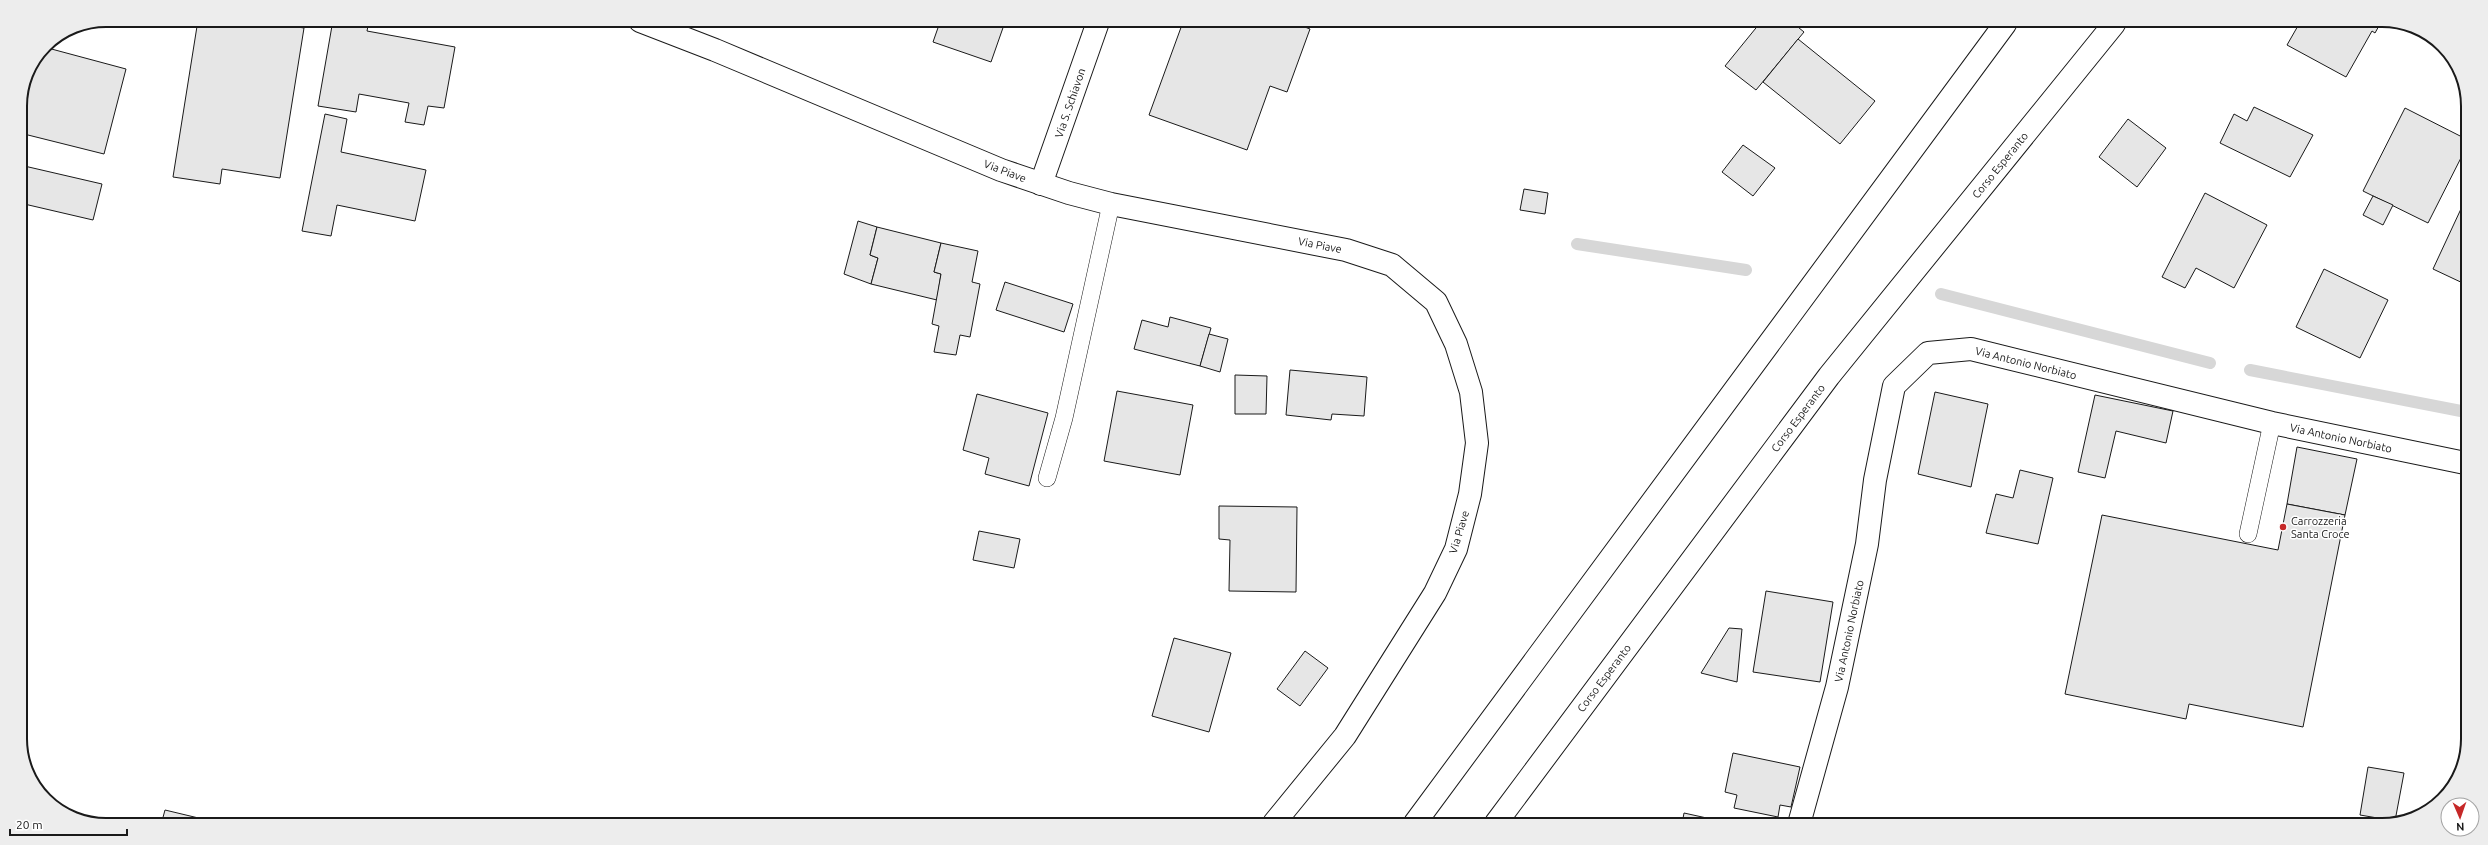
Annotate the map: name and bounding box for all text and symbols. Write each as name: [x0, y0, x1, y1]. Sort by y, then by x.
street label: Via S. Schiavon: [1052, 67, 1088, 139]
street label: Corso Esperanto: [1970, 130, 2030, 200]
street label: Via Piave: [982, 157, 1028, 185]
street label: Via Piave: [1297, 235, 1343, 255]
street label: Via Antonio Norbiato: [1974, 345, 2078, 381]
street label: Corso Esperanto: [1769, 382, 1827, 454]
street label: Via Antonio Norbiato: [2289, 421, 2393, 455]
street label: Via Piave: [1447, 509, 1471, 555]
place label: Carrozzeria Santa Croce: [2291, 515, 2350, 540]
marker: Carrozzeria Santa Croce: [2278, 522, 2288, 532]
street label: Via Antonio Norbiato: [1832, 579, 1866, 683]
street label: Corso Esperanto: [1575, 642, 1633, 714]
north arrow: [2440, 797, 2480, 837]
scale bar: [10, 811, 127, 837]
text: 20 m: [16, 818, 43, 831]
text: N: [2456, 821, 2465, 833]

